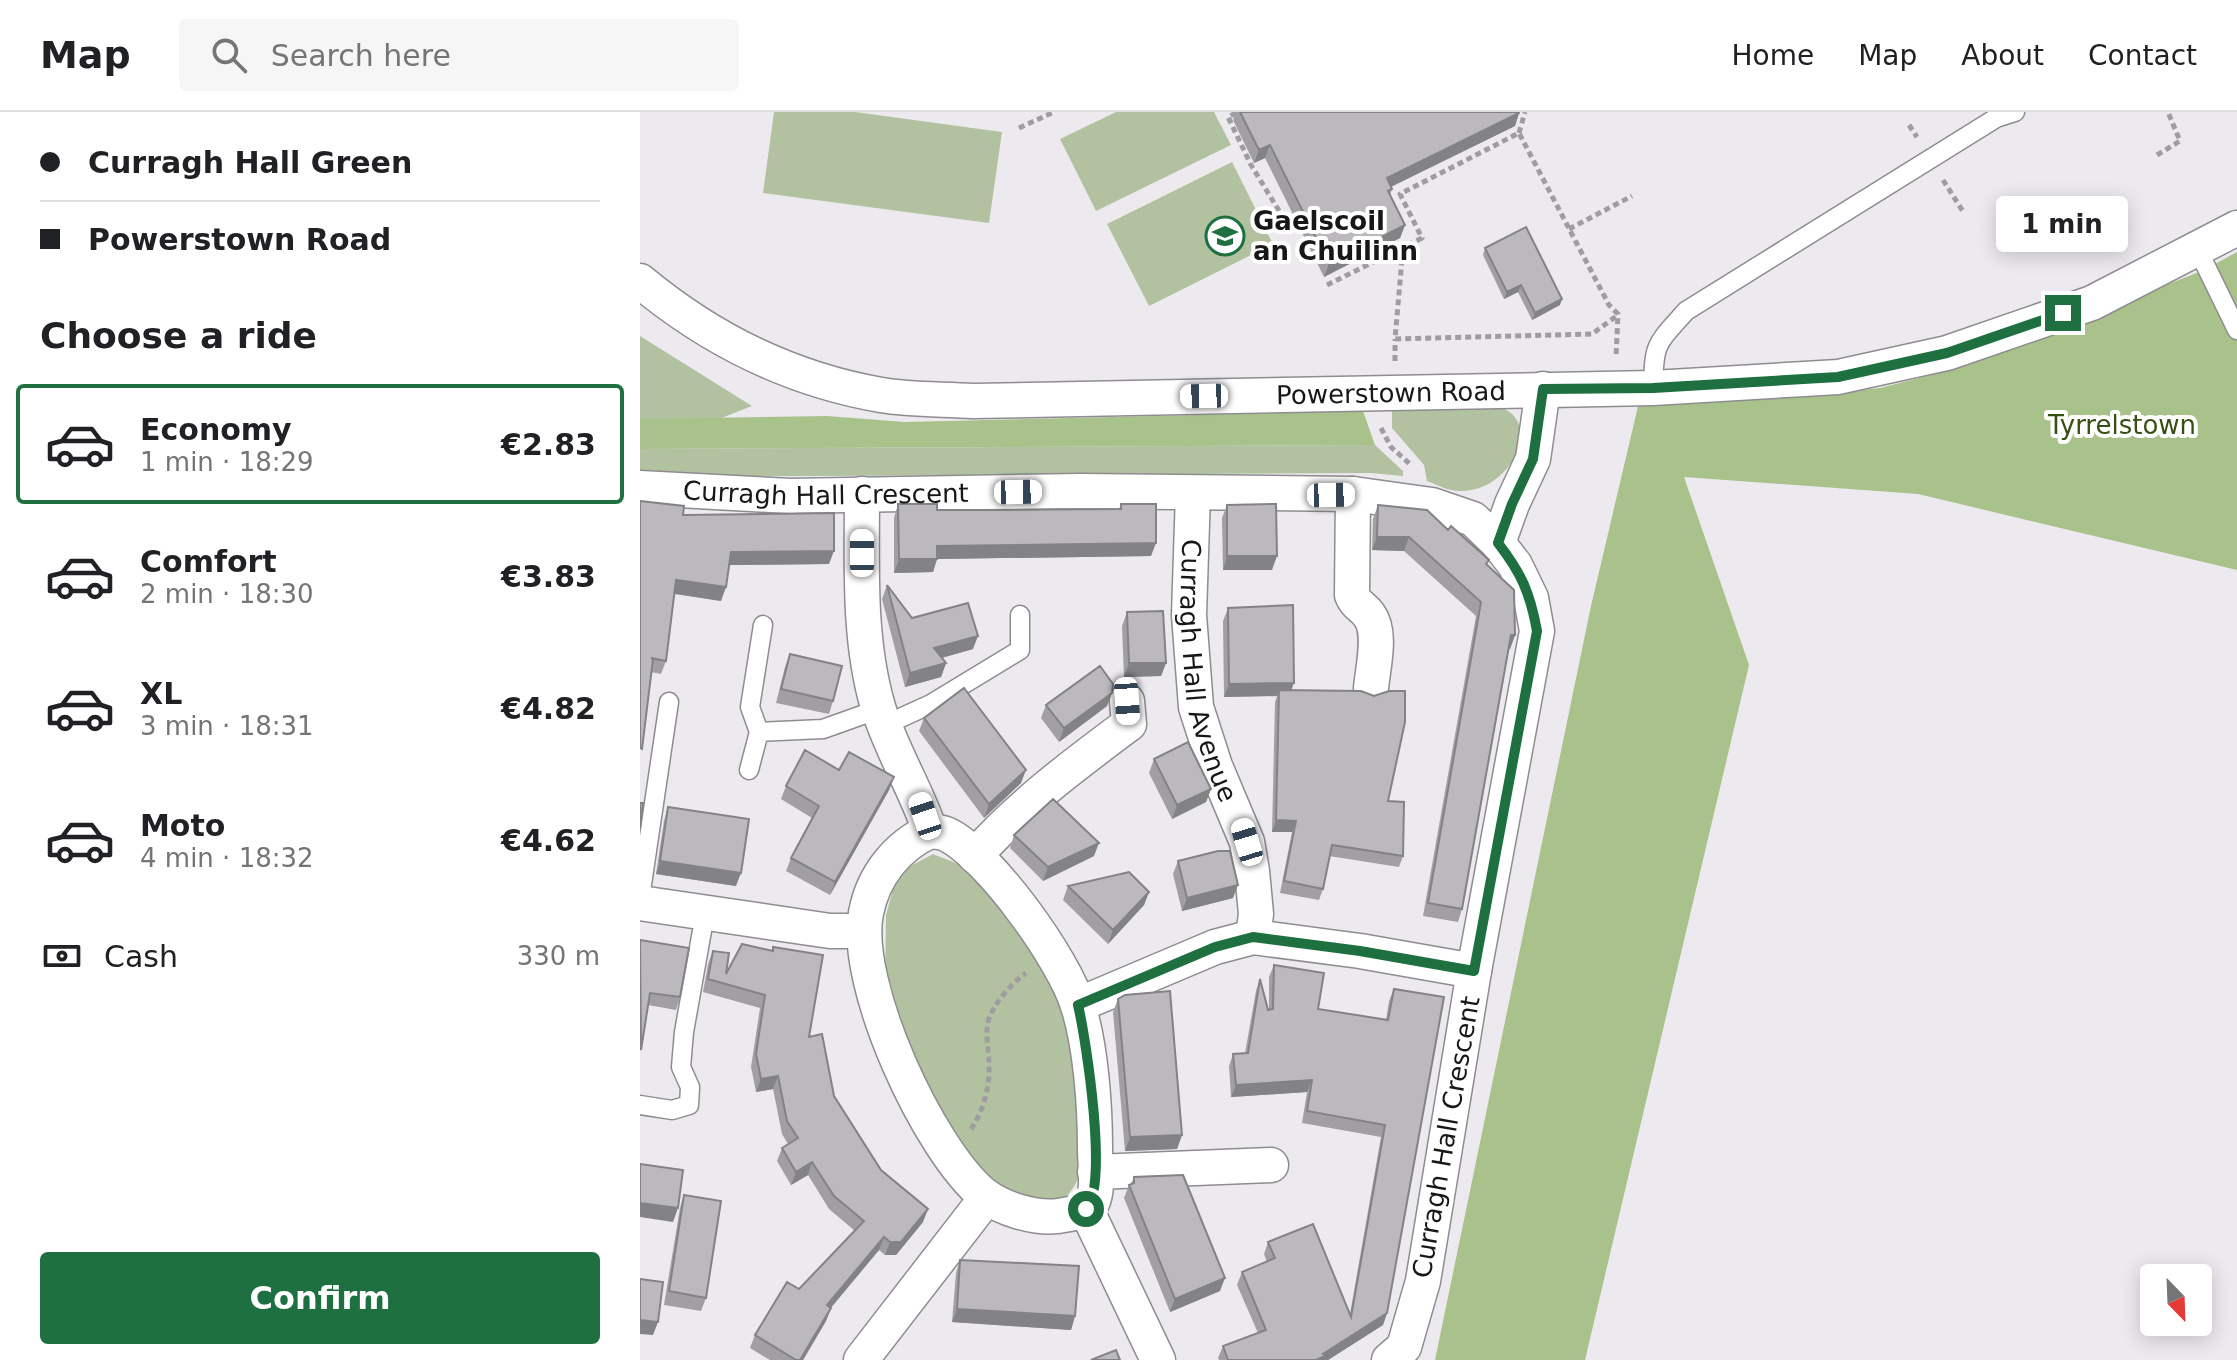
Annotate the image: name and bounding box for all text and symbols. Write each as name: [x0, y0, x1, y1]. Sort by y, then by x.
search box: [179, 19, 739, 91]
text: Map: [40, 33, 131, 77]
icon: search: [207, 33, 251, 77]
text: Search here: [271, 38, 451, 73]
text: Home: [1731, 39, 1814, 72]
text: Map: [1858, 39, 1917, 72]
text: About: [1961, 39, 2044, 72]
text: Contact: [2088, 39, 2197, 72]
text: Curragh Hall Green: [88, 145, 412, 180]
callout: 1 min: [1997, 197, 2129, 253]
place label: Gaelscoil an Chuilinn: [1253, 206, 1418, 266]
text: 1 min: [2021, 209, 2103, 239]
school or university icon: Gaelscoil an Chuilinn: [1204, 215, 1246, 257]
text: Powerstown Road: [88, 222, 391, 257]
route end: [2045, 295, 2081, 331]
text: Choose a ride: [40, 315, 317, 356]
street label: Powerstown Road: [1276, 376, 1506, 410]
car: [1180, 384, 1228, 408]
icon: car: [44, 408, 116, 480]
park label: Tyrrelstown: [2047, 410, 2196, 440]
text: Economy: [140, 412, 292, 447]
text: €2.83: [501, 427, 596, 462]
text: 1 min · 18:29: [140, 447, 314, 477]
street label: Curragh Hall Crescent: [682, 475, 969, 511]
car: [994, 480, 1042, 504]
car: [1307, 483, 1355, 507]
car: [850, 529, 874, 577]
street label: Curragh Hall Avenue: [1174, 539, 1243, 806]
icon: car: [44, 540, 116, 612]
text: Comfort: [140, 544, 277, 579]
text: €3.83: [501, 559, 596, 594]
text: 2 min · 18:30: [140, 579, 314, 609]
icon: car: [44, 672, 116, 744]
text: XL: [140, 676, 182, 711]
car: [1113, 676, 1141, 726]
text: €4.82: [501, 691, 596, 726]
text: 3 min · 18:31: [140, 711, 314, 741]
car: [906, 789, 944, 843]
icon: car: [44, 804, 116, 876]
text: Moto: [140, 808, 225, 843]
car: [1229, 816, 1265, 868]
text: €4.62: [501, 823, 596, 858]
text: 4 min · 18:32: [140, 843, 314, 873]
icon: cash: [40, 934, 84, 978]
text: Cash: [104, 939, 178, 974]
text: 330 m: [517, 941, 600, 971]
street label: Curragh Hall Crescent: [1406, 994, 1486, 1280]
route start: [1068, 1191, 1104, 1227]
button: Confirm: [40, 1252, 600, 1344]
north arrow: [2140, 1264, 2212, 1336]
map controls: [2140, 1264, 2212, 1336]

